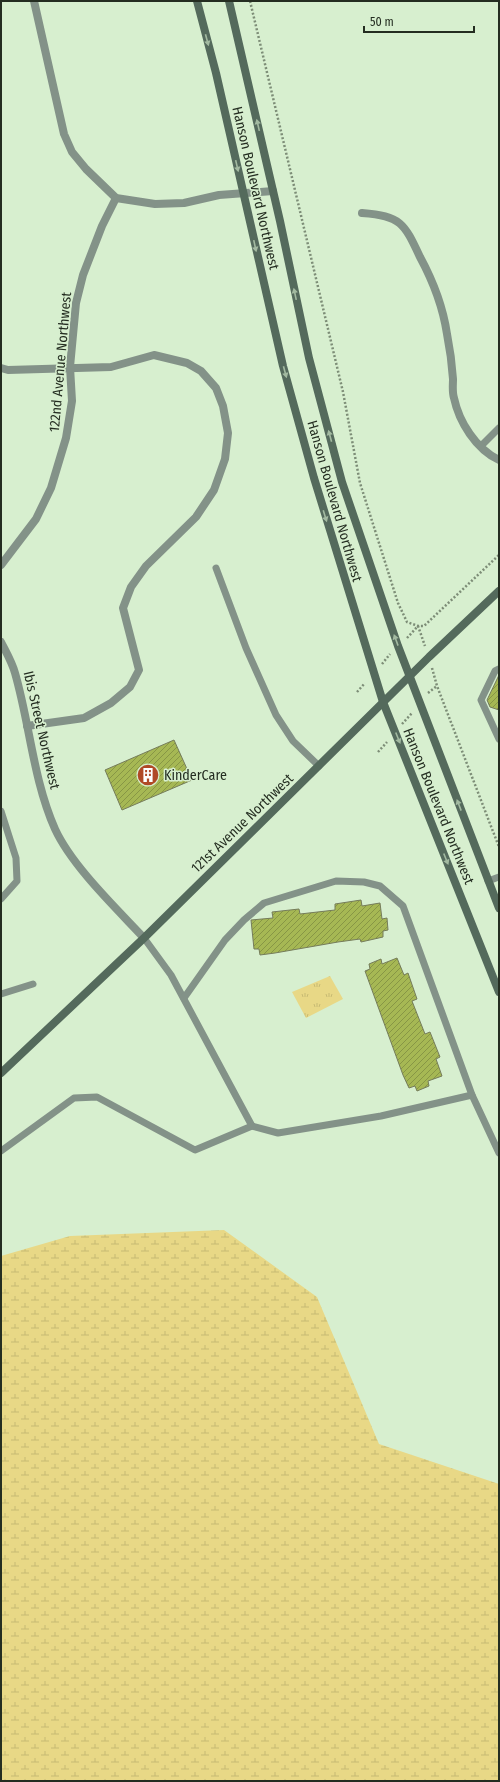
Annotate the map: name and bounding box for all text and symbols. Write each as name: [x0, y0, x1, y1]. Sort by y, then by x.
scale bar: [364, 8, 474, 34]
text: 50 m: [370, 15, 394, 29]
one-way arrow: [205, 34, 211, 46]
street label: Hanson Boulevard Northwest: [228, 105, 283, 272]
one-way arrow: [254, 119, 260, 132]
one-way arrow: [235, 160, 241, 173]
one-way arrow: [253, 239, 259, 252]
one-way arrow: [292, 288, 298, 300]
street label: 122nd Avenue Northwest: [46, 291, 75, 433]
one-way arrow: [282, 366, 288, 378]
street label: Hanson Boulevard Northwest: [303, 418, 366, 584]
one-way arrow: [327, 430, 333, 442]
one-way arrow: [322, 510, 328, 522]
one-way arrow: [392, 633, 398, 645]
street label: Ibis Street Northwest: [20, 669, 63, 791]
street label: Hanson Boulevard Northwest: [399, 726, 478, 887]
one-way arrow: [395, 732, 401, 744]
building icon: KinderCare: [135, 762, 161, 788]
place label: KinderCare: [164, 767, 227, 784]
street label: 121st Avenue Northwest: [188, 770, 297, 876]
one-way arrow: [456, 799, 462, 811]
one-way arrow: [443, 853, 449, 865]

